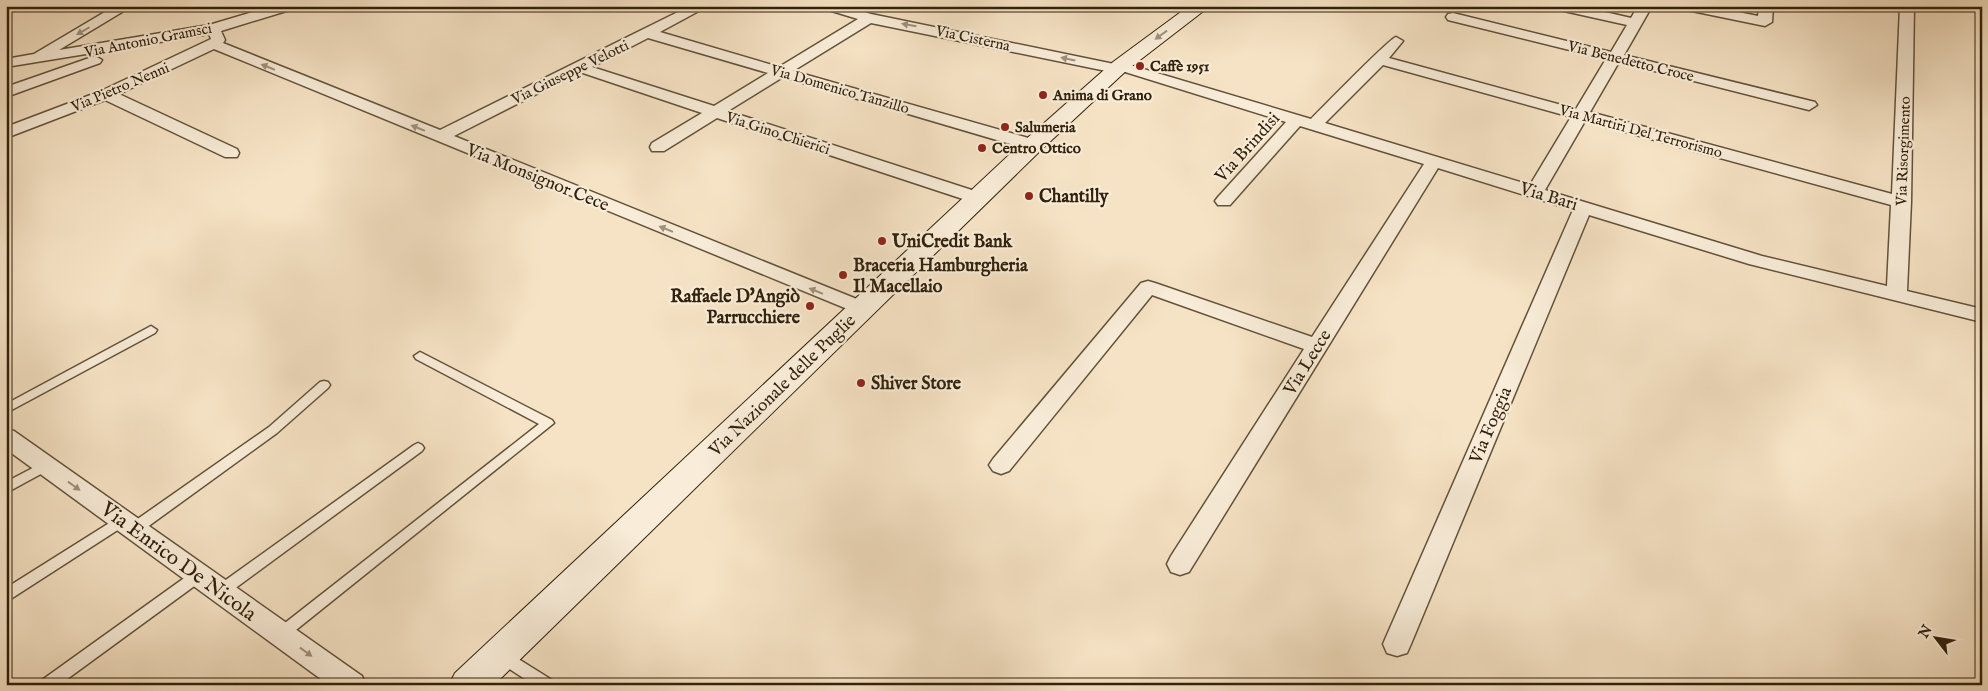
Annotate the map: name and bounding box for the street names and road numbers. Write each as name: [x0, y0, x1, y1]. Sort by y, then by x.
street label: Via Antonio Gramsci: [82, 19, 213, 62]
street label: Via Cisterna: [933, 21, 1012, 56]
street label: Via Giuseppe Velotti: [508, 36, 632, 110]
street label: Via Benedetto Croce: [1565, 36, 1696, 86]
street label: Via Pietro Nenni: [67, 58, 172, 117]
street label: Via Domenico Tanzillo: [767, 60, 911, 118]
street label: Via Risorgimento: [1892, 96, 1915, 207]
street label: Via Martiri Del Terrorismo: [1556, 100, 1724, 162]
street label: Via Gino Chierici: [722, 107, 832, 159]
street label: Via Brindisi: [1210, 108, 1286, 189]
street label: Via Monsignor Cece: [462, 139, 612, 218]
street label: Via Bari: [1516, 177, 1581, 217]
street label: Via Nazionale delle Puglie: [704, 310, 861, 463]
street label: Via Lecce: [1279, 326, 1337, 401]
street label: Via Foggia: [1465, 383, 1518, 468]
street label: Via Enrico De Nicola: [94, 496, 262, 629]

